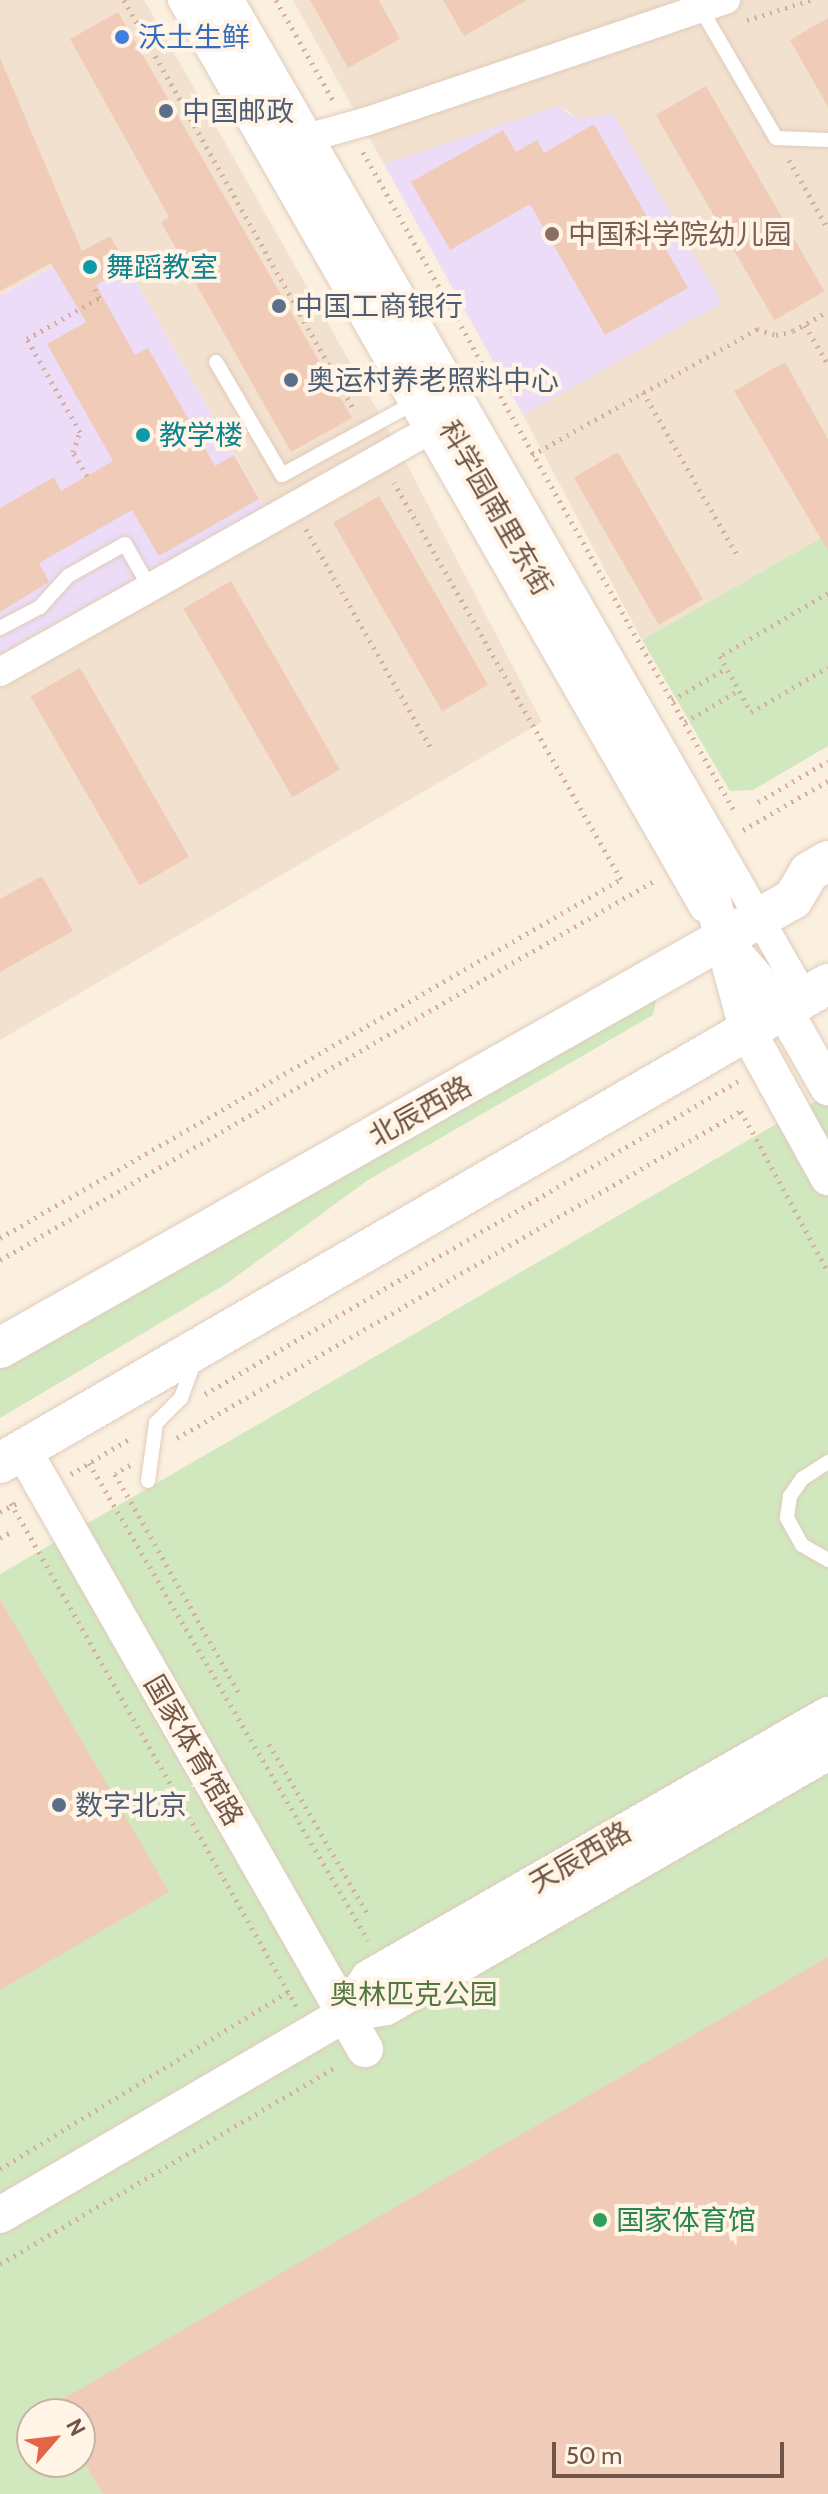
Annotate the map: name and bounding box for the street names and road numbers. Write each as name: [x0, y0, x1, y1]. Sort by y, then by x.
street label: 科学园南里东街: [432, 415, 560, 601]
street label: 北辰西路: [363, 1069, 477, 1153]
street label: 国家体育馆路: [137, 1669, 251, 1831]
street label: 天辰西路: [523, 1814, 637, 1900]

